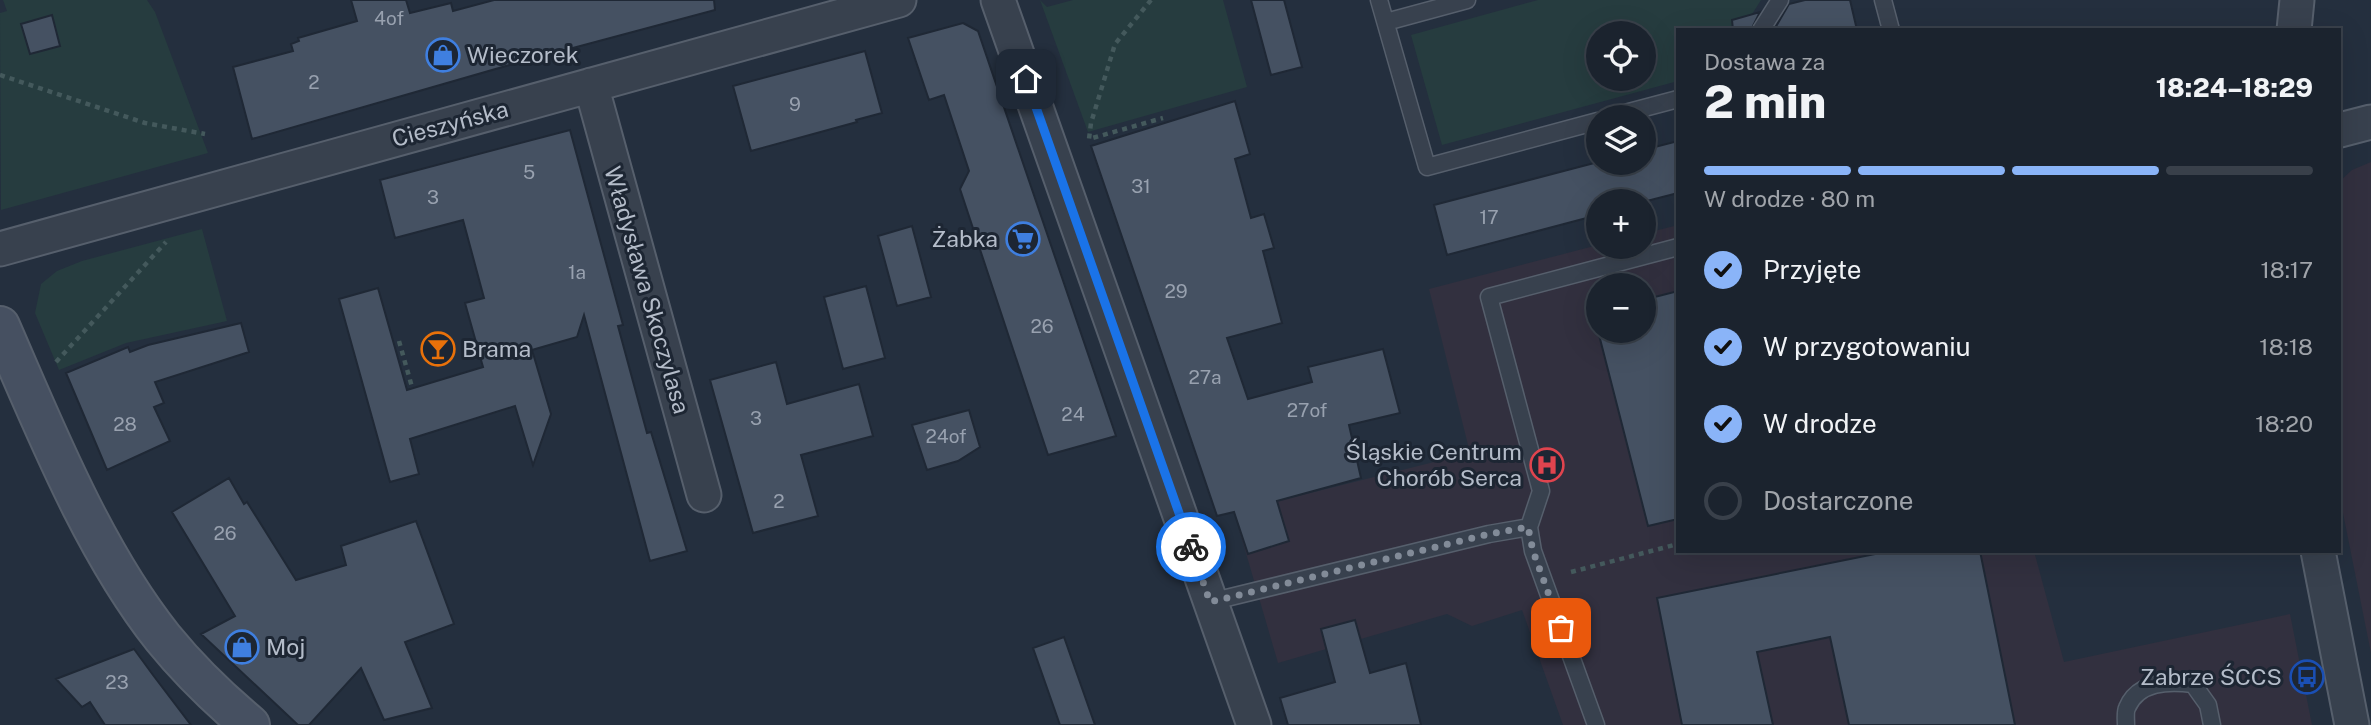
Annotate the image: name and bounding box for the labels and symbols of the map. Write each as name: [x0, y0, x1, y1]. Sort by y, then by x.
house number: 4of: [374, 7, 404, 29]
shop icon: Wieczorek: [424, 36, 462, 74]
place label: Wieczorek: [467, 41, 579, 68]
pin: [996, 49, 1056, 109]
house number: 2: [308, 71, 320, 93]
house number: 9: [789, 93, 801, 115]
street label: Cieszyńska: [389, 95, 511, 152]
house number: 5: [523, 161, 535, 183]
street label: Władysława Skoczylasa: [599, 163, 696, 417]
house number: 31: [1131, 175, 1151, 197]
house number: 3: [427, 186, 439, 208]
house number: 17: [1479, 206, 1499, 228]
supermarket icon: Żabka: [1004, 220, 1042, 258]
place label: Żabka: [931, 225, 998, 252]
house number: 1a: [568, 261, 586, 283]
house number: 29: [1164, 280, 1188, 302]
house number: 26: [1030, 315, 1054, 337]
bar icon: Brama: [419, 330, 457, 368]
place label: Brama: [462, 335, 531, 362]
house number: 27a: [1188, 366, 1222, 388]
house number: 27of: [1287, 399, 1327, 421]
house number: 24: [1061, 403, 1085, 425]
house number: 3: [750, 407, 762, 429]
house number: 28: [113, 413, 137, 435]
house number: 24of: [925, 425, 967, 447]
place label: Śląskie Centrum Chorób Serca: [1345, 438, 1522, 491]
hospital icon: Śląskie Centrum Chorób Serca: [1528, 446, 1566, 484]
house number: 2: [773, 490, 785, 512]
courier: [1156, 512, 1226, 582]
house number: 26: [213, 522, 237, 544]
pin: [1531, 598, 1591, 658]
shop icon: Moj: [223, 628, 261, 666]
place label: Moj: [266, 633, 305, 660]
bus stop icon: Zabrze ŚCCS: [2288, 658, 2326, 696]
place label: Zabrze ŚCCS: [2140, 663, 2282, 690]
house number: 23: [105, 671, 129, 693]

